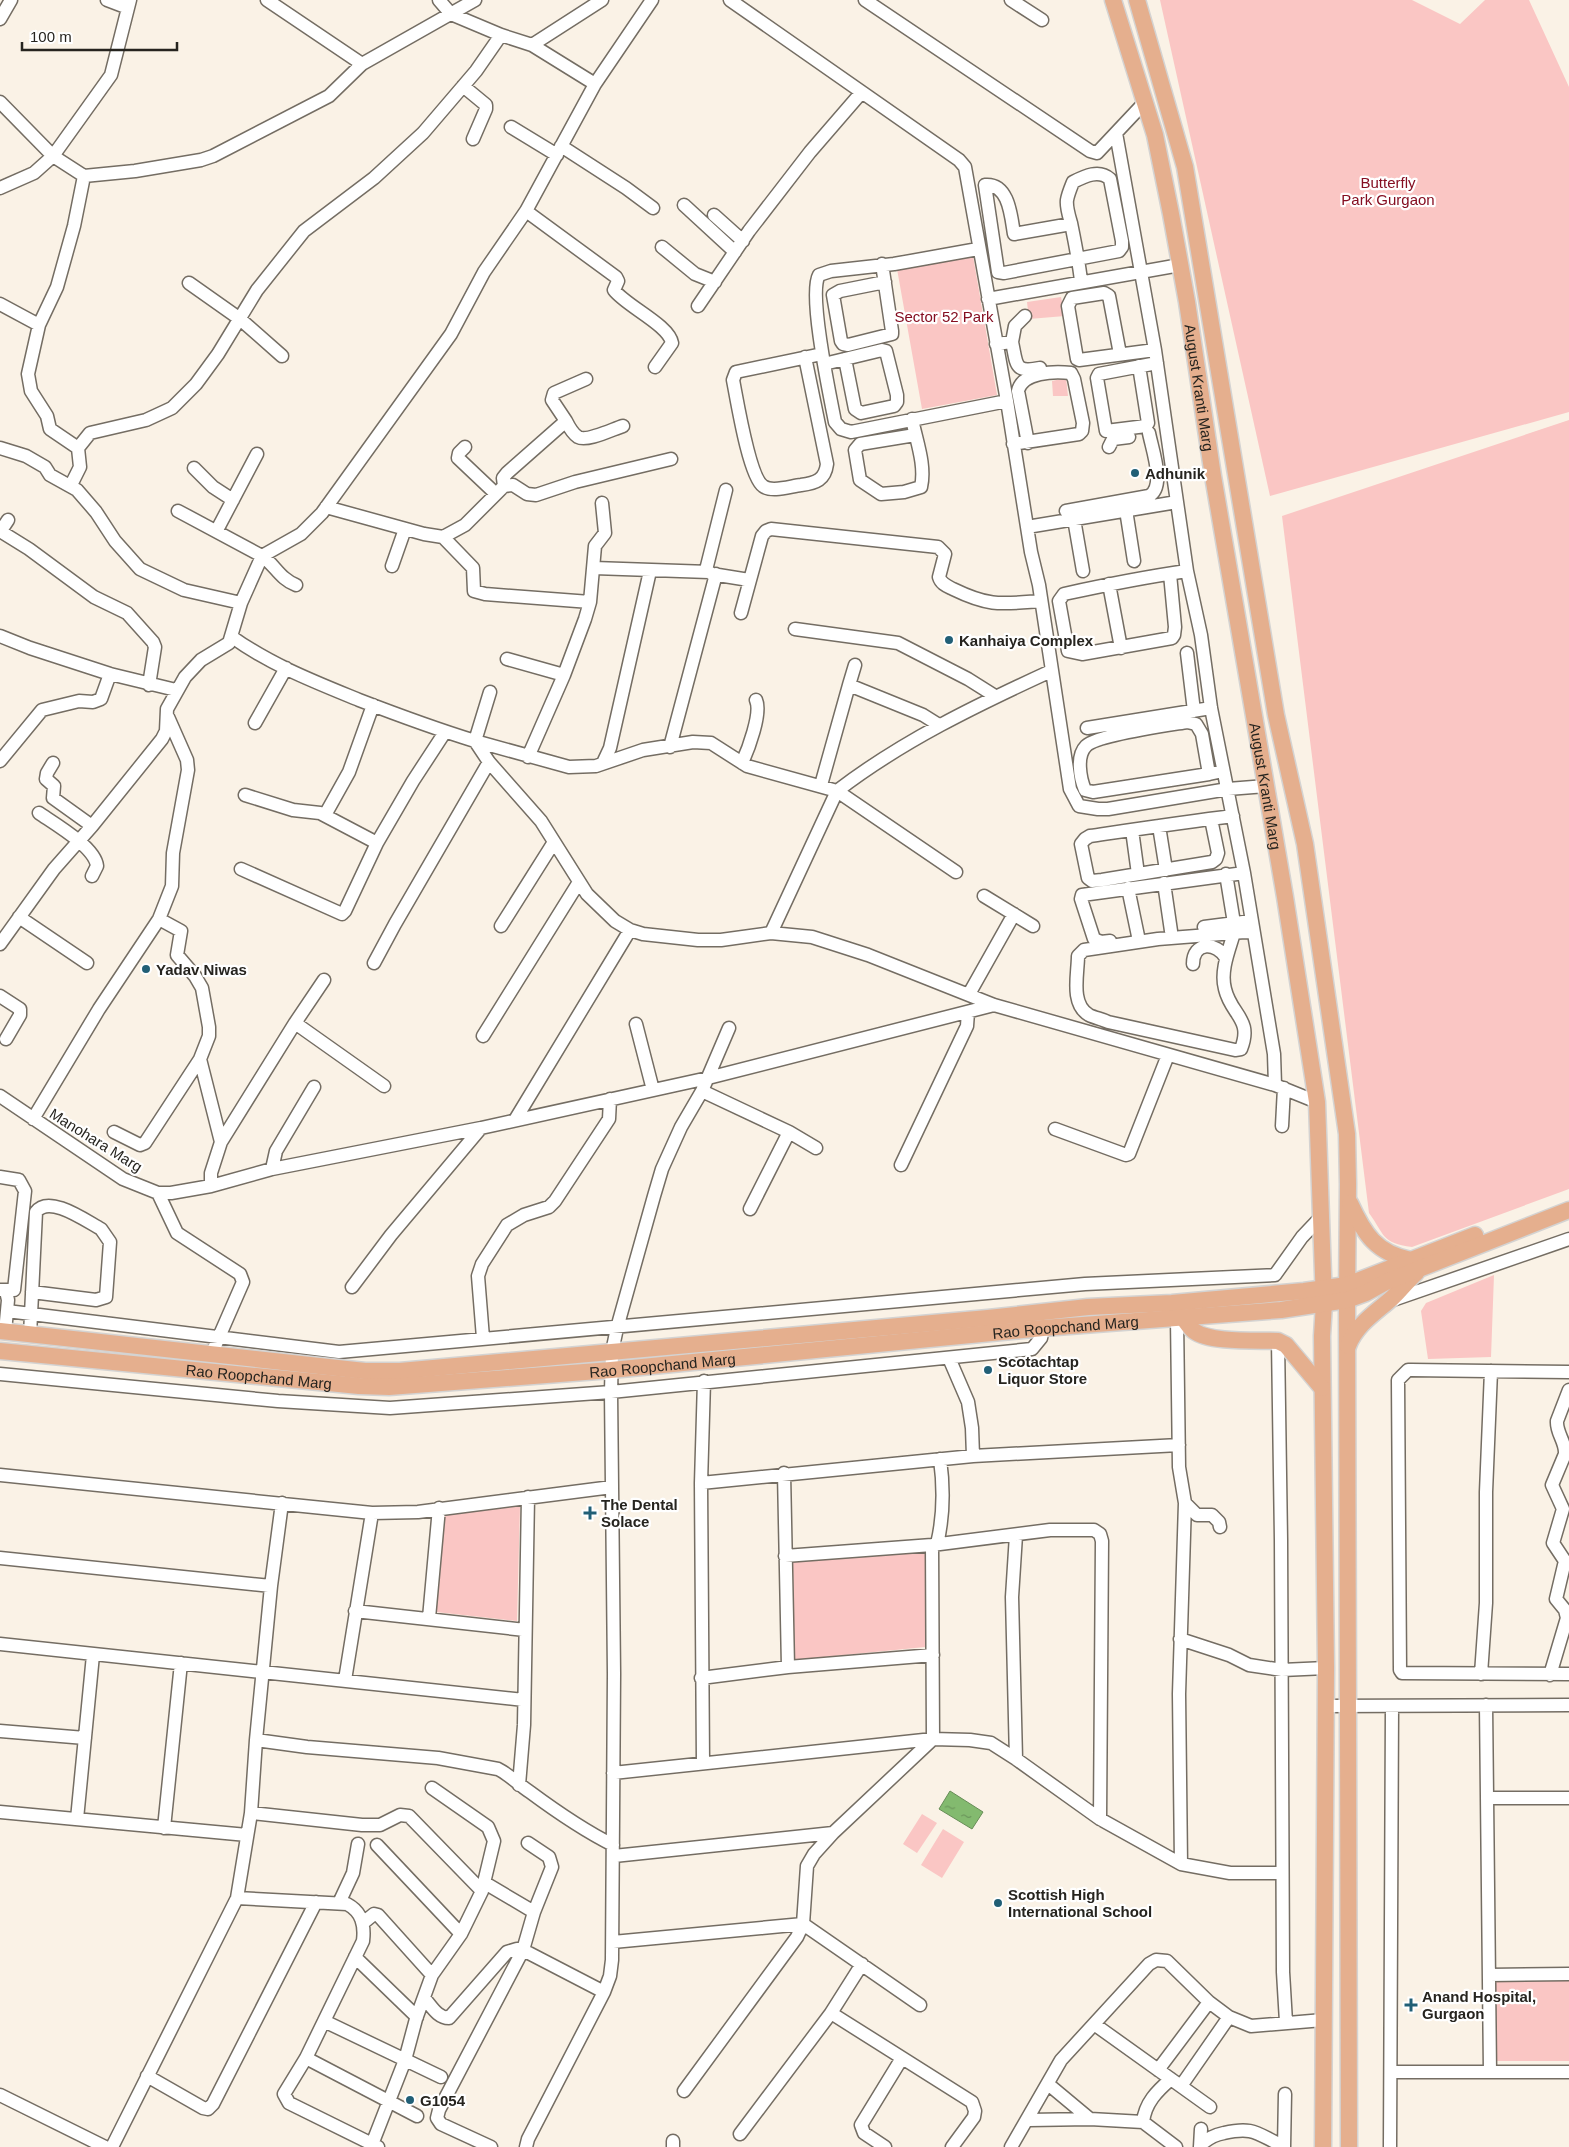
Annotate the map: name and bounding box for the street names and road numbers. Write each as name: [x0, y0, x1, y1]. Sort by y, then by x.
street label: August Kranti Marg: [1182, 323, 1218, 452]
street label: August Kranti Marg: [1247, 721, 1285, 851]
street label: Manohara Marg: [47, 1105, 145, 1175]
street label: Rao Roopchand Marg: [992, 1312, 1139, 1341]
street label: Rao Roopchand Marg: [589, 1349, 736, 1380]
street label: Rao Roopchand Marg: [185, 1361, 333, 1392]

